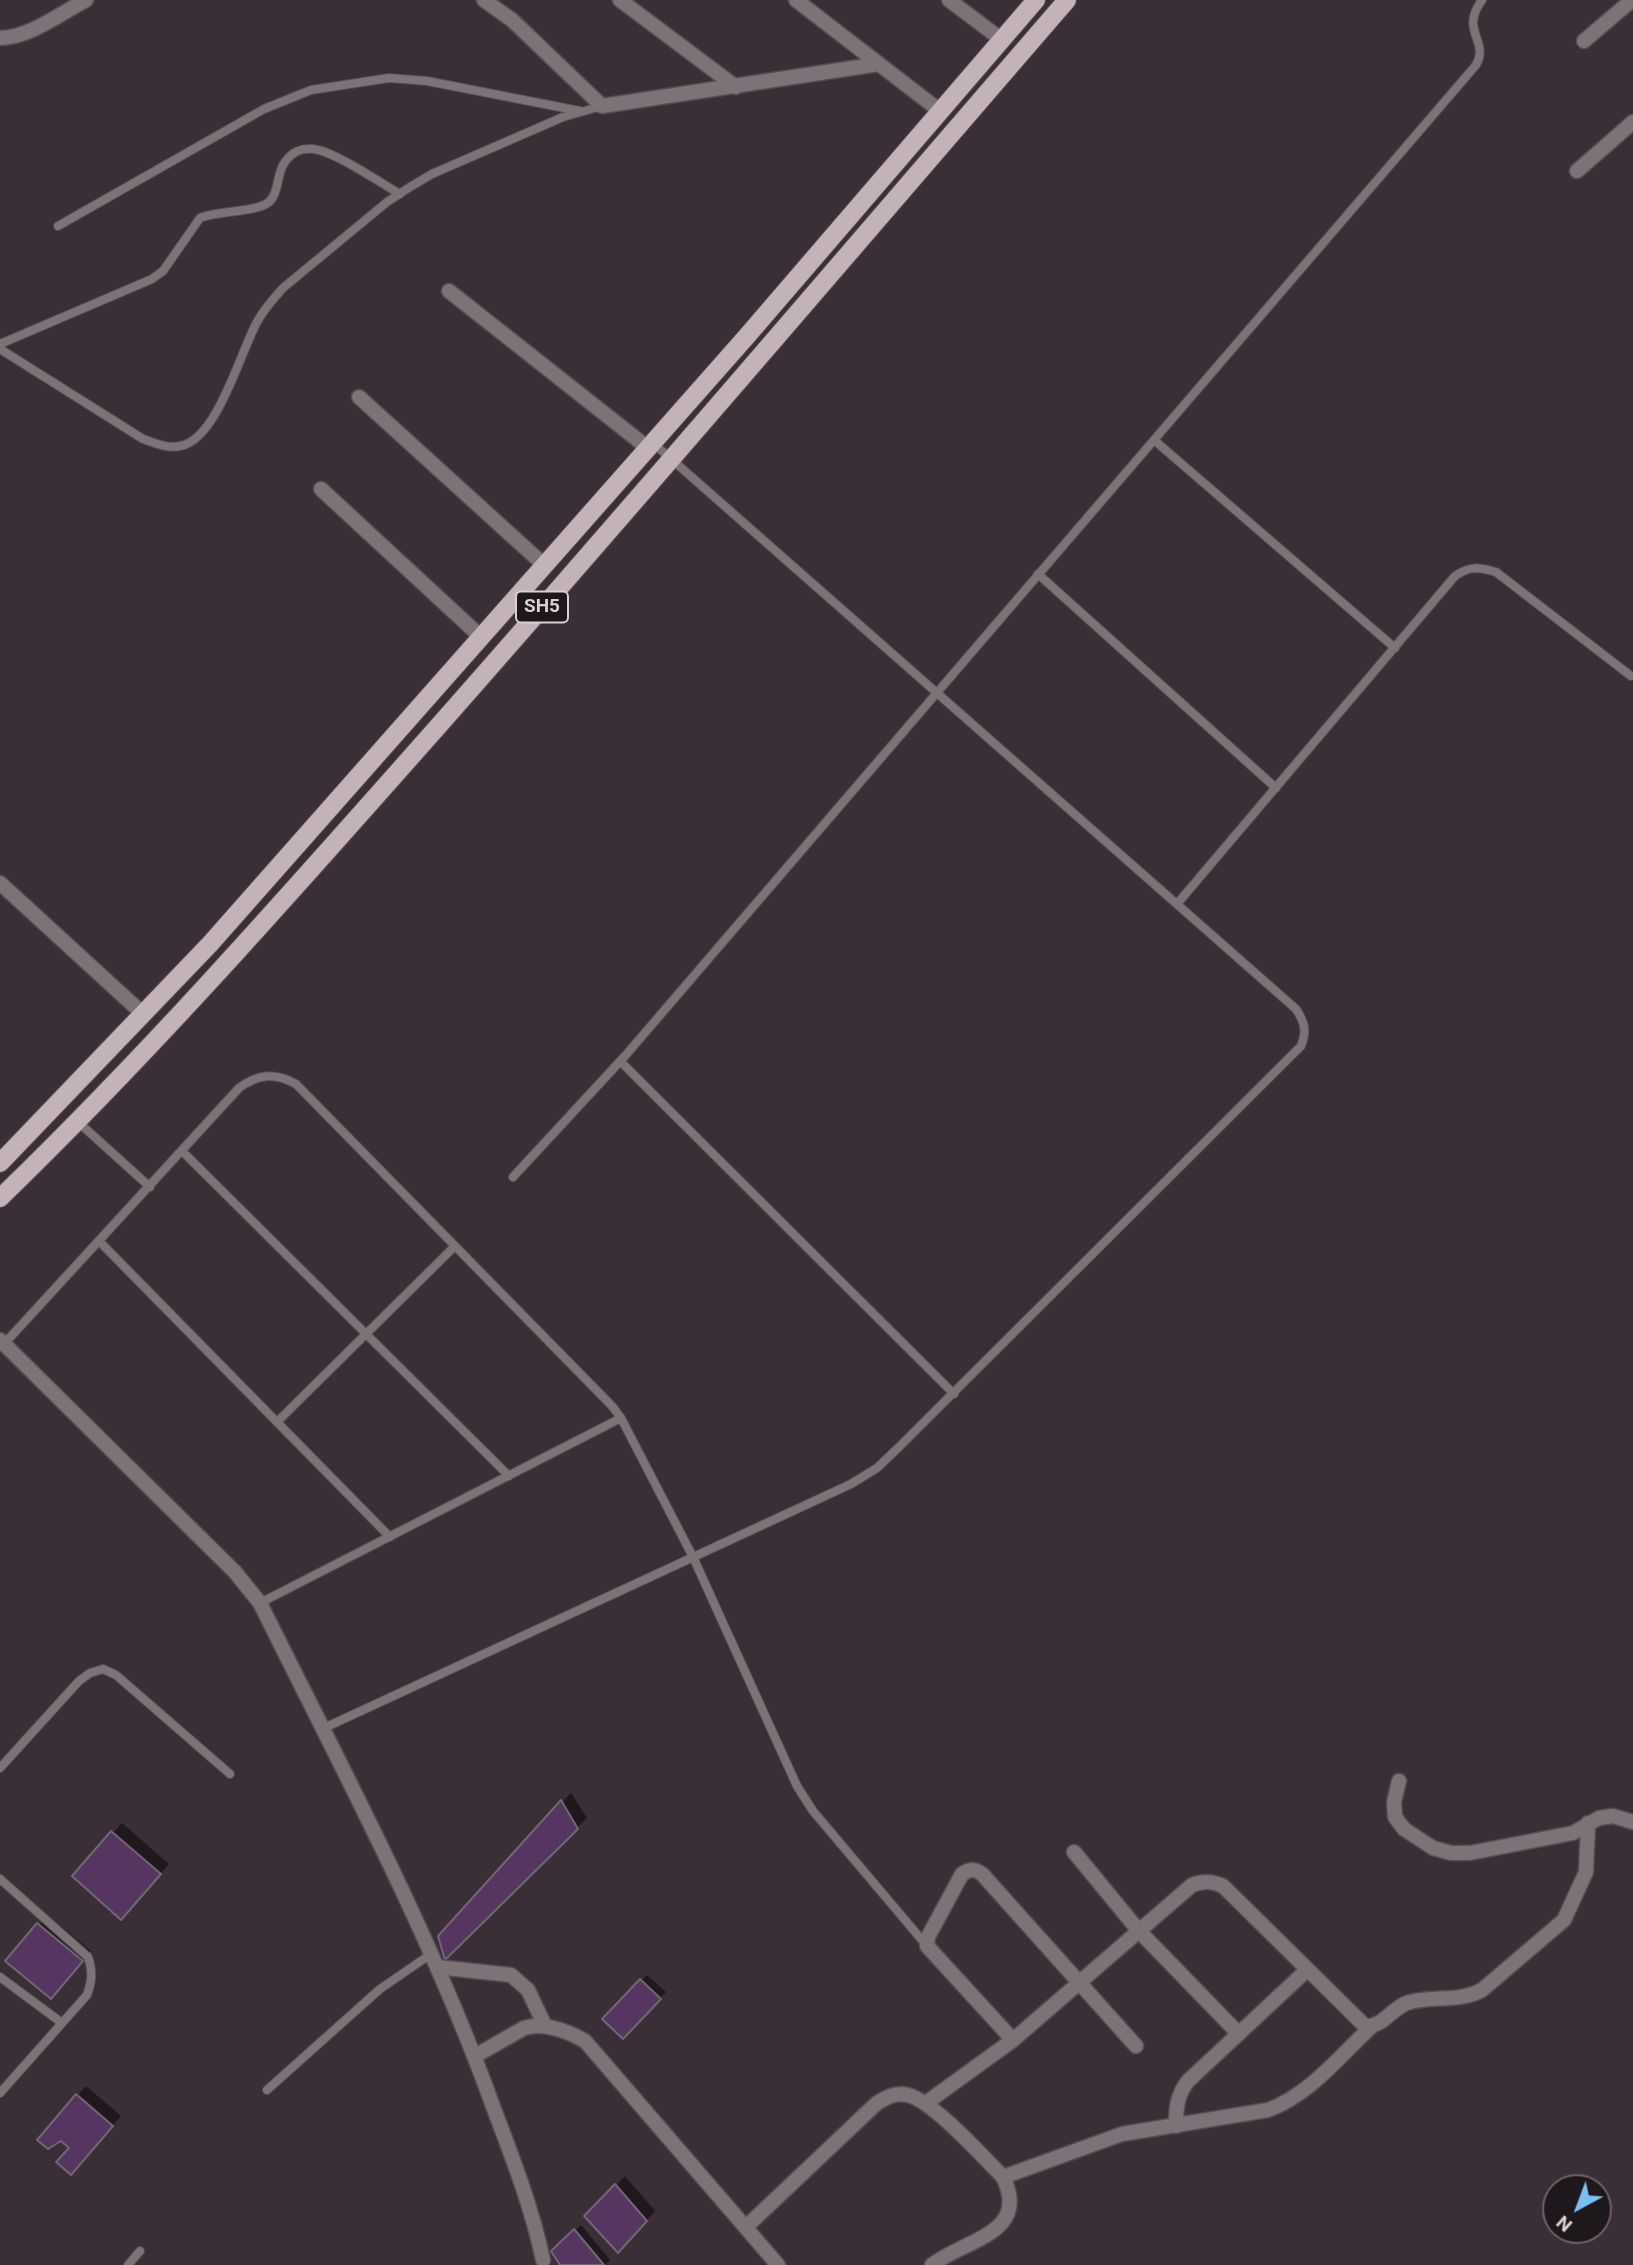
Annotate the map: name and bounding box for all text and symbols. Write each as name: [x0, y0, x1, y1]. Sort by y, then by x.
road number: SH5: [516, 592, 568, 622]
north arrow: [1542, 2174, 1612, 2244]
text: N: [1552, 2211, 1577, 2237]

